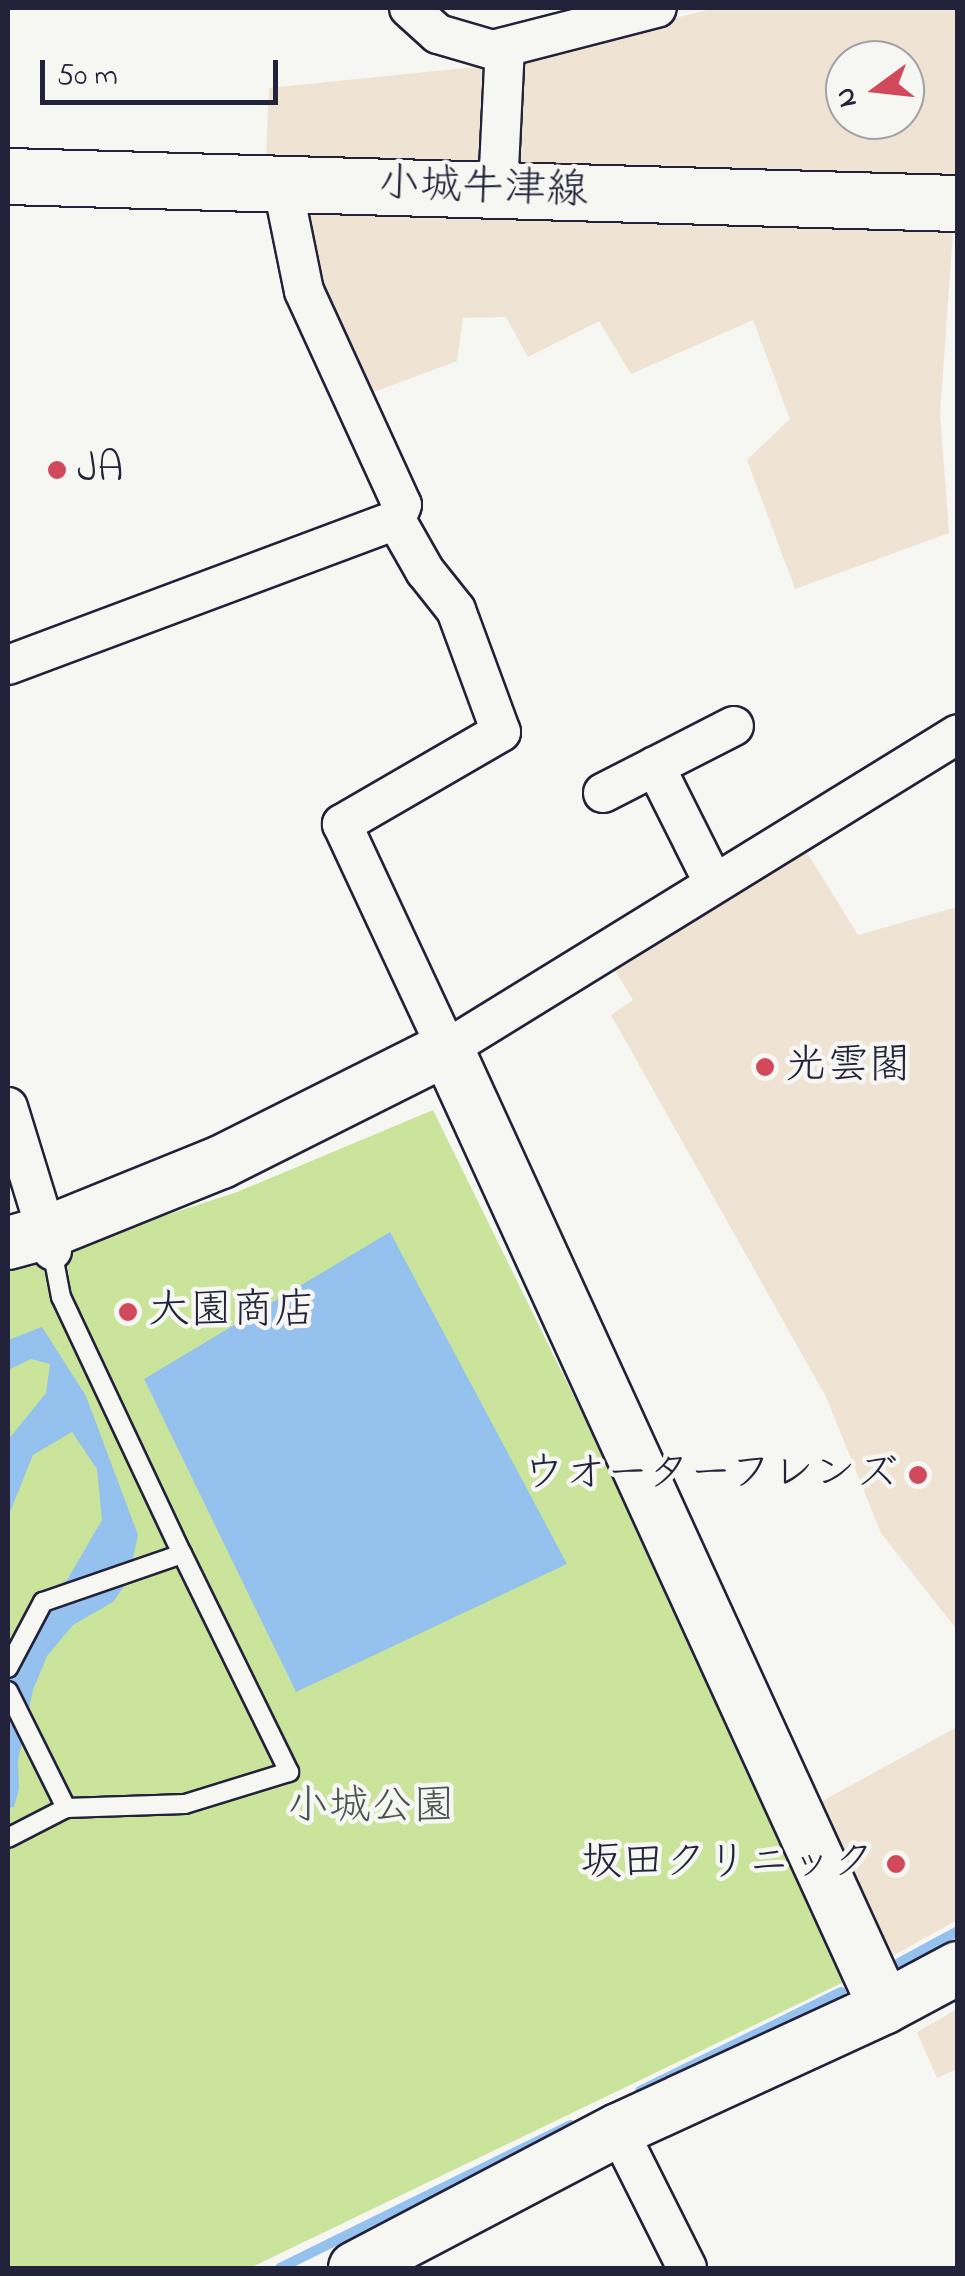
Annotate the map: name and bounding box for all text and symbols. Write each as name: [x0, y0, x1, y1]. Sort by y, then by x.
scale bar: [45, 40, 282, 102]
north arrow: [825, 40, 925, 140]
text: 50 m: [57, 55, 118, 99]
text: N: [825, 83, 870, 112]
street label: 小城牛津線: [377, 160, 589, 218]
place label: JA: [77, 445, 123, 495]
marker: JA: [46, 459, 68, 481]
place label: 光雲閣: [785, 1042, 911, 1092]
marker: 光雲閣: [754, 1056, 776, 1078]
place label: 大園商店: [148, 1287, 316, 1337]
marker: 大園商店: [117, 1301, 139, 1323]
place label: ウオーターフレンズ: [520, 1450, 898, 1500]
marker: ウオーターフレンズ: [907, 1464, 929, 1486]
park label: 小城公園: [287, 1783, 455, 1833]
place label: 坂田クリニック: [580, 1839, 874, 1889]
marker: 坂田クリニック: [883, 1851, 909, 1877]

